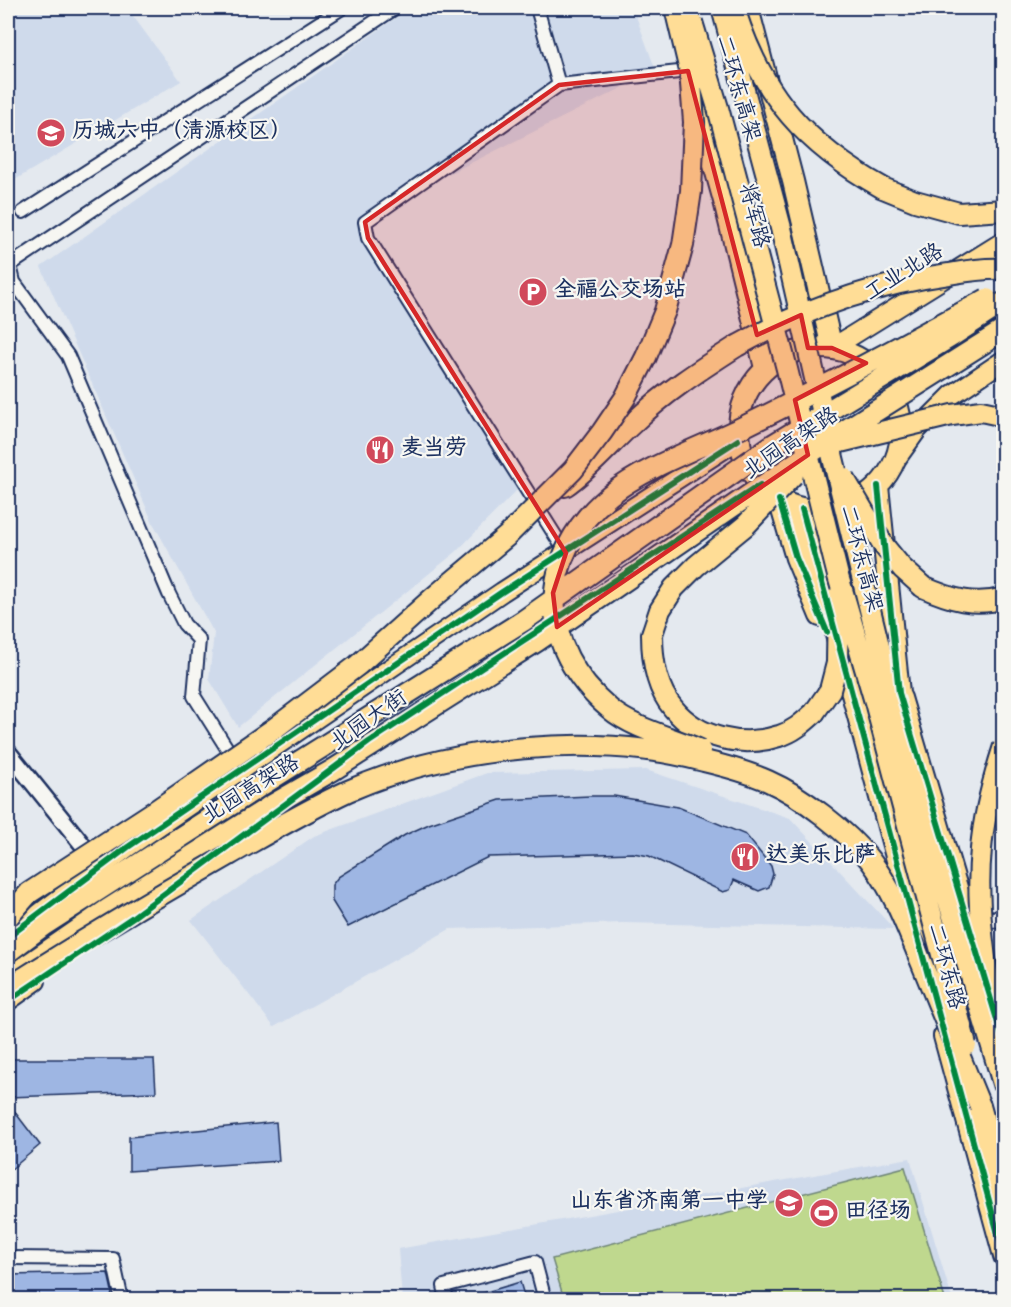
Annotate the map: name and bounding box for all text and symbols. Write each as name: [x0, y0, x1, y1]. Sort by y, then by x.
street label: 二环东高架: [708, 32, 765, 145]
school or university icon: 历城六中（清源校区）: [35, 117, 67, 149]
place label: 历城六中（清源校区）: [72, 118, 292, 146]
street label: 将军路: [731, 180, 775, 251]
street label: 工业北路: [860, 238, 949, 308]
parking icon: 全福公交场站: [517, 276, 549, 308]
place label: 全福公交场站: [554, 278, 686, 305]
street label: 北园高架路: [738, 402, 845, 487]
restaurant icon: 麦当劳: [364, 434, 396, 466]
place label: 麦当劳: [401, 435, 467, 463]
street label: 二环东高架: [832, 502, 887, 615]
street label: 北园大街: [326, 685, 414, 758]
street label: 北园高架路: [197, 749, 306, 831]
restaurant icon: 达美乐比萨: [729, 841, 761, 873]
place label: 达美乐比萨: [766, 842, 876, 870]
street label: 二环东路: [920, 921, 970, 1013]
school or university icon: 山东省济南第一中学: [773, 1187, 805, 1219]
place label: 山东省济南第一中学: [570, 1188, 768, 1216]
sports icon: 田径场: [808, 1197, 840, 1229]
place label: 田径场: [845, 1199, 911, 1226]

